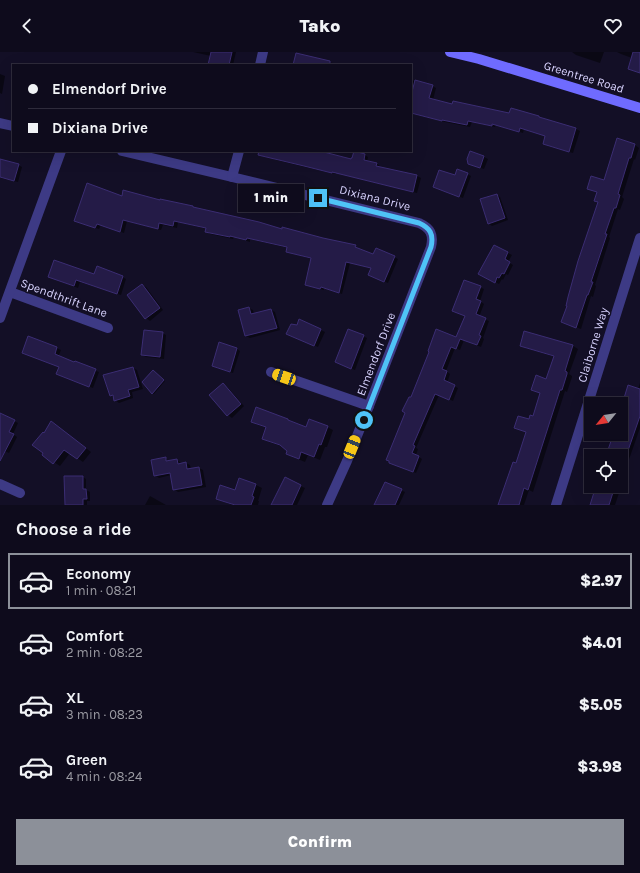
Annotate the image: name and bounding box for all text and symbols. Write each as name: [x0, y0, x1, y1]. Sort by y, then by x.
icon: back: [16, 15, 38, 37]
text: Tako: [299, 15, 341, 37]
icon: heart: [602, 15, 624, 37]
street label: Greentree Road: [542, 58, 626, 96]
text: Elmendorf Drive: [52, 80, 167, 98]
text: Dixiana Drive: [52, 119, 148, 137]
street label: Dixiana Drive: [338, 182, 412, 214]
callout: 1 min: [238, 184, 304, 212]
route end: [309, 189, 327, 207]
text: 1 min: [254, 190, 288, 205]
street label: Spendthrift Lane: [19, 276, 109, 320]
street label: Claiborne Way: [575, 305, 611, 384]
street label: Elmendorf Drive: [354, 311, 398, 397]
car: [271, 367, 297, 387]
north arrow: [584, 397, 628, 441]
map controls: [584, 397, 628, 493]
route start: [355, 411, 373, 429]
car: [342, 434, 362, 460]
button: locate: [584, 449, 628, 493]
text: Choose a ride: [16, 518, 131, 540]
icon: car: [18, 563, 54, 599]
text: Economy: [66, 565, 131, 583]
text: $2.97: [580, 572, 622, 590]
text: 1 min · 08:21: [66, 583, 136, 598]
icon: car: [18, 625, 54, 661]
text: Comfort: [66, 627, 124, 645]
text: $4.01: [582, 634, 622, 652]
text: 2 min · 08:22: [66, 645, 143, 660]
icon: car: [18, 687, 54, 723]
text: XL: [66, 689, 84, 707]
text: $5.05: [579, 696, 622, 714]
text: 3 min · 08:23: [66, 707, 143, 722]
icon: car: [18, 749, 54, 785]
text: Green: [66, 751, 107, 769]
text: $3.98: [577, 758, 622, 776]
text: 4 min · 08:24: [66, 769, 142, 784]
button: Confirm: [16, 819, 624, 865]

